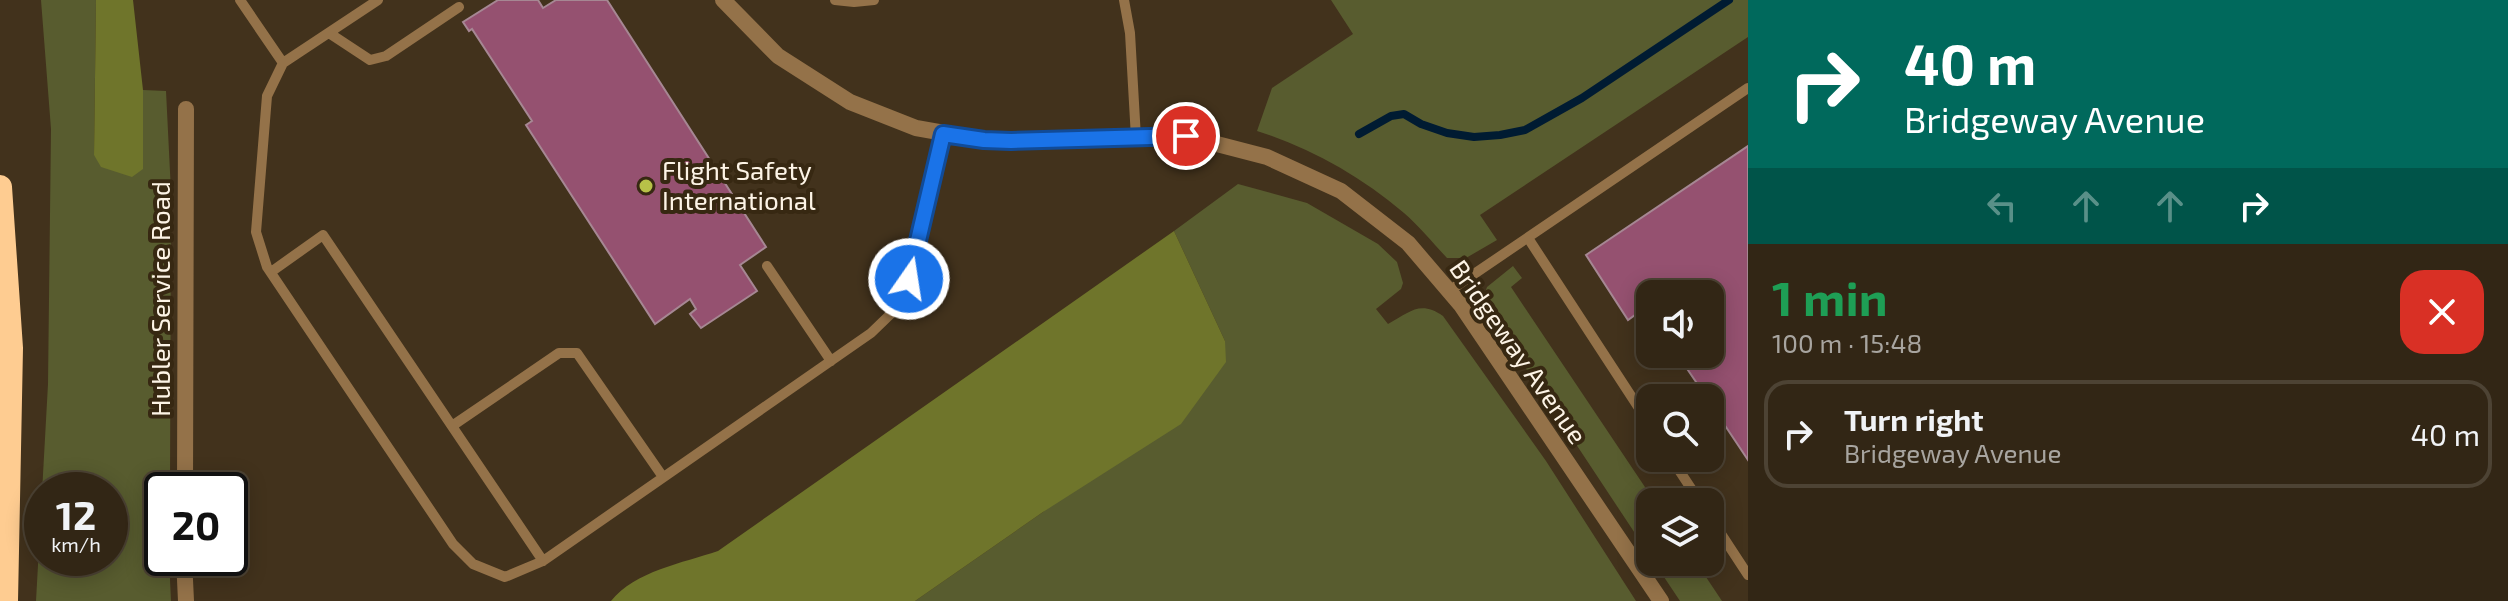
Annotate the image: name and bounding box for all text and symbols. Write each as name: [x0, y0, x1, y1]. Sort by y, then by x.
text: 40 m: [1904, 29, 2036, 96]
icon: right: [1772, 32, 1876, 136]
text: Bridgeway Avenue: [1904, 97, 2205, 140]
pin: [1152, 102, 1220, 170]
icon: arrive: [1164, 114, 1208, 158]
place label: Flight Safety International: [662, 154, 816, 215]
marker: Flight Safety International: [637, 177, 655, 195]
street label: Hubler Service Road: [144, 181, 175, 417]
icon: left: [1980, 184, 2024, 228]
icon: ahead: [2064, 184, 2108, 228]
icon: ahead: [2148, 184, 2192, 228]
icon: right: [2232, 184, 2276, 228]
position arrow: [867, 237, 951, 321]
street label: Bridgeway Avenue: [1444, 253, 1594, 449]
text: 1 min: [1772, 268, 1888, 326]
button: close: [2400, 270, 2484, 354]
map controls: [1636, 280, 1724, 576]
button: sound: [1636, 280, 1724, 368]
text: 100 m · 15:48: [1772, 327, 1922, 358]
button: search: [1636, 384, 1724, 472]
text: Turn right: [1844, 401, 1984, 437]
icon: right: [1776, 412, 1820, 456]
text: 40 m: [2410, 416, 2480, 452]
text: Bridgeway Avenue: [1844, 437, 2061, 468]
speed limit sign: 20: [144, 472, 248, 576]
button: layers: [1636, 488, 1724, 576]
text: 12: [56, 490, 96, 538]
text: km/h: [51, 532, 101, 556]

